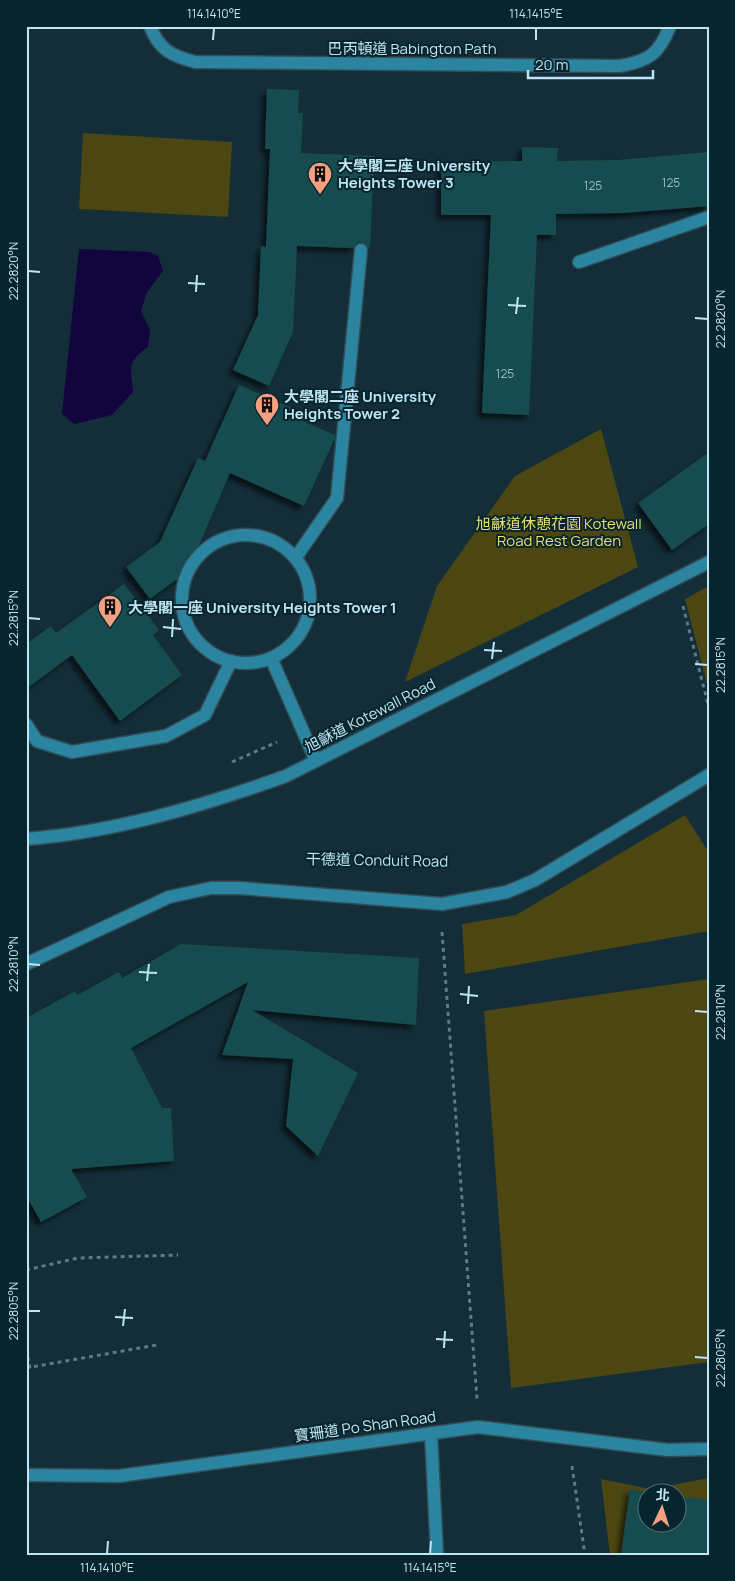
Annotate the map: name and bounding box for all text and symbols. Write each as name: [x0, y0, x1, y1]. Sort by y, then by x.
text: 114.1410°E: [187, 5, 241, 22]
text: 114.1415°E: [509, 5, 563, 22]
street label: 巴丙頓道 Babington Path: [327, 38, 497, 59]
scale bar: [528, 48, 652, 80]
text: 20 m: [535, 54, 568, 75]
place label: 大學閣三座 University Heights Tower 3: [338, 155, 491, 193]
building icon: 大學閣三座 University Heights Tower 3: [307, 161, 333, 195]
house number: 125: [662, 174, 680, 191]
house number: 125: [584, 177, 602, 194]
text: 22.2820°N: [5, 242, 22, 300]
text: 22.2820°N: [712, 290, 729, 348]
house number: 125: [496, 365, 514, 382]
place label: 大學閣二座 University Heights Tower 2: [284, 386, 437, 424]
building icon: 大學閣二座 University Heights Tower 2: [254, 392, 280, 426]
park label: 旭龢道休憩花園 Kotewall Road Rest Garden: [476, 513, 642, 551]
text: 22.2815°N: [5, 590, 22, 646]
building icon: 大學閣一座 University Heights Tower 1: [97, 594, 123, 628]
place label: 大學閣一座 University Heights Tower 1: [128, 597, 397, 618]
text: 22.2815°N: [712, 637, 729, 693]
street label: 旭龢道 Kotewall Road: [301, 673, 439, 757]
street label: 干德道 Conduit Road: [306, 848, 448, 872]
text: 22.2810°N: [5, 936, 22, 992]
text: 22.2810°N: [712, 984, 729, 1040]
text: 22.2805°N: [5, 1282, 22, 1340]
text: 22.2805°N: [712, 1329, 729, 1387]
street label: 寶珊道 Po Shan Road: [293, 1406, 437, 1446]
north arrow: [638, 1484, 688, 1534]
text: 北: [655, 1485, 671, 1504]
text: 114.1410°E: [80, 1559, 134, 1576]
text: 114.1415°E: [403, 1559, 457, 1576]

